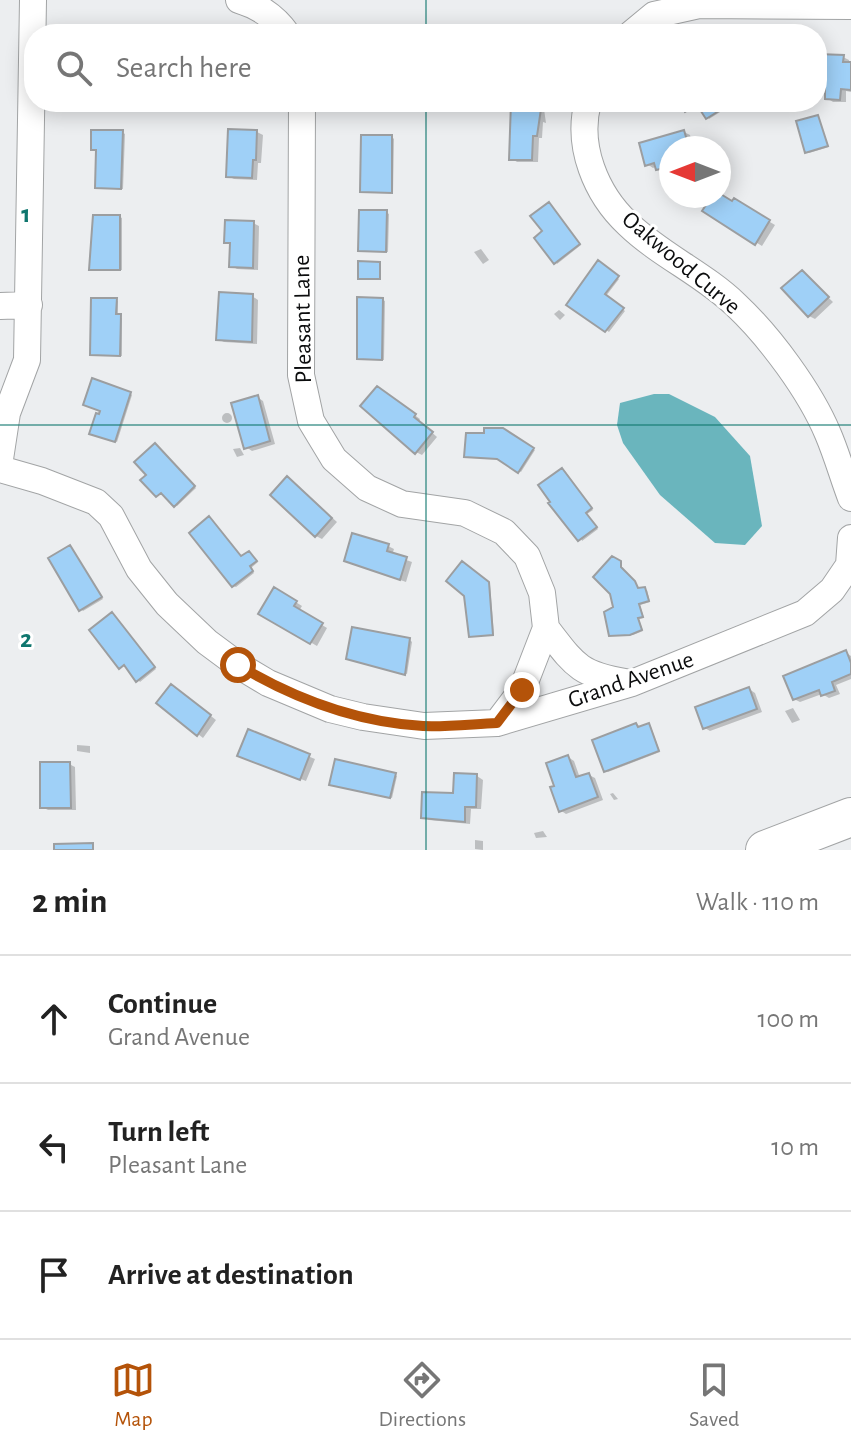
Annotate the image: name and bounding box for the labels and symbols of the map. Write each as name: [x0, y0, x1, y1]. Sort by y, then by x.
north arrow: [659, 136, 731, 208]
text: 1: [21, 201, 31, 227]
street label: Oakwood Curve: [617, 207, 745, 319]
street label: Pleasant Lane: [290, 255, 316, 383]
text: 2: [20, 626, 32, 652]
route start: [220, 647, 256, 683]
street label: Grand Avenue: [565, 647, 697, 713]
route end: [504, 672, 540, 708]

